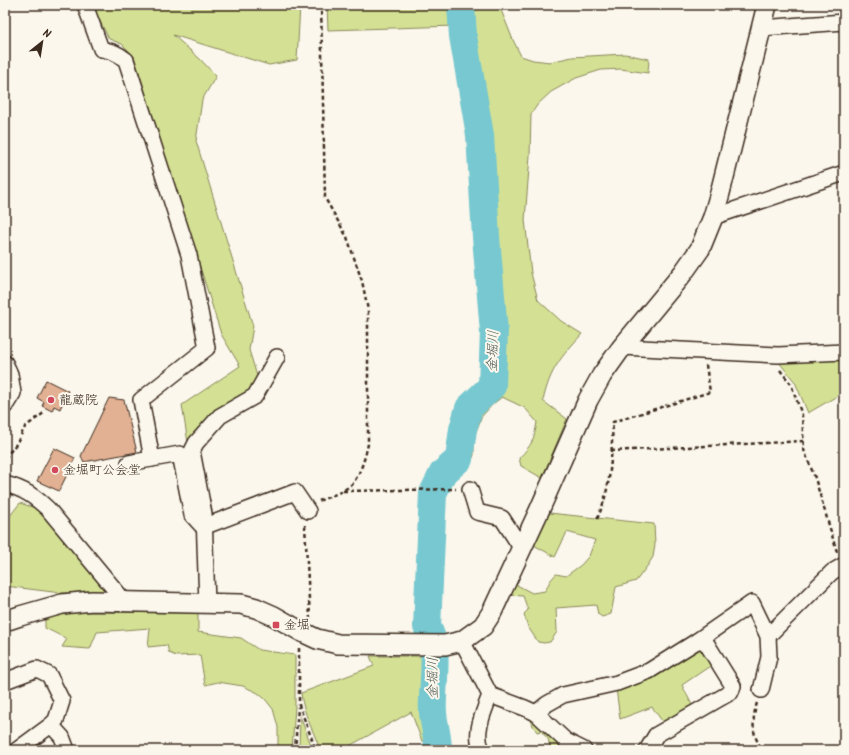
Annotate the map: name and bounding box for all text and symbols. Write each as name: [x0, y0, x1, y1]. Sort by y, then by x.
north arrow: [22, 22, 62, 62]
text: N: [39, 25, 54, 44]
water label: 金堀川: [481, 330, 505, 372]
place label: 龍蔵院: [59, 390, 98, 411]
marker: 龍蔵院: [46, 395, 56, 405]
place label: 金堀町公会堂: [63, 460, 141, 481]
marker: 金堀町公会堂: [50, 465, 60, 475]
place label: 金堀: [284, 615, 310, 636]
marker: 金堀: [271, 620, 281, 630]
water label: 金堀川: [422, 657, 444, 699]

